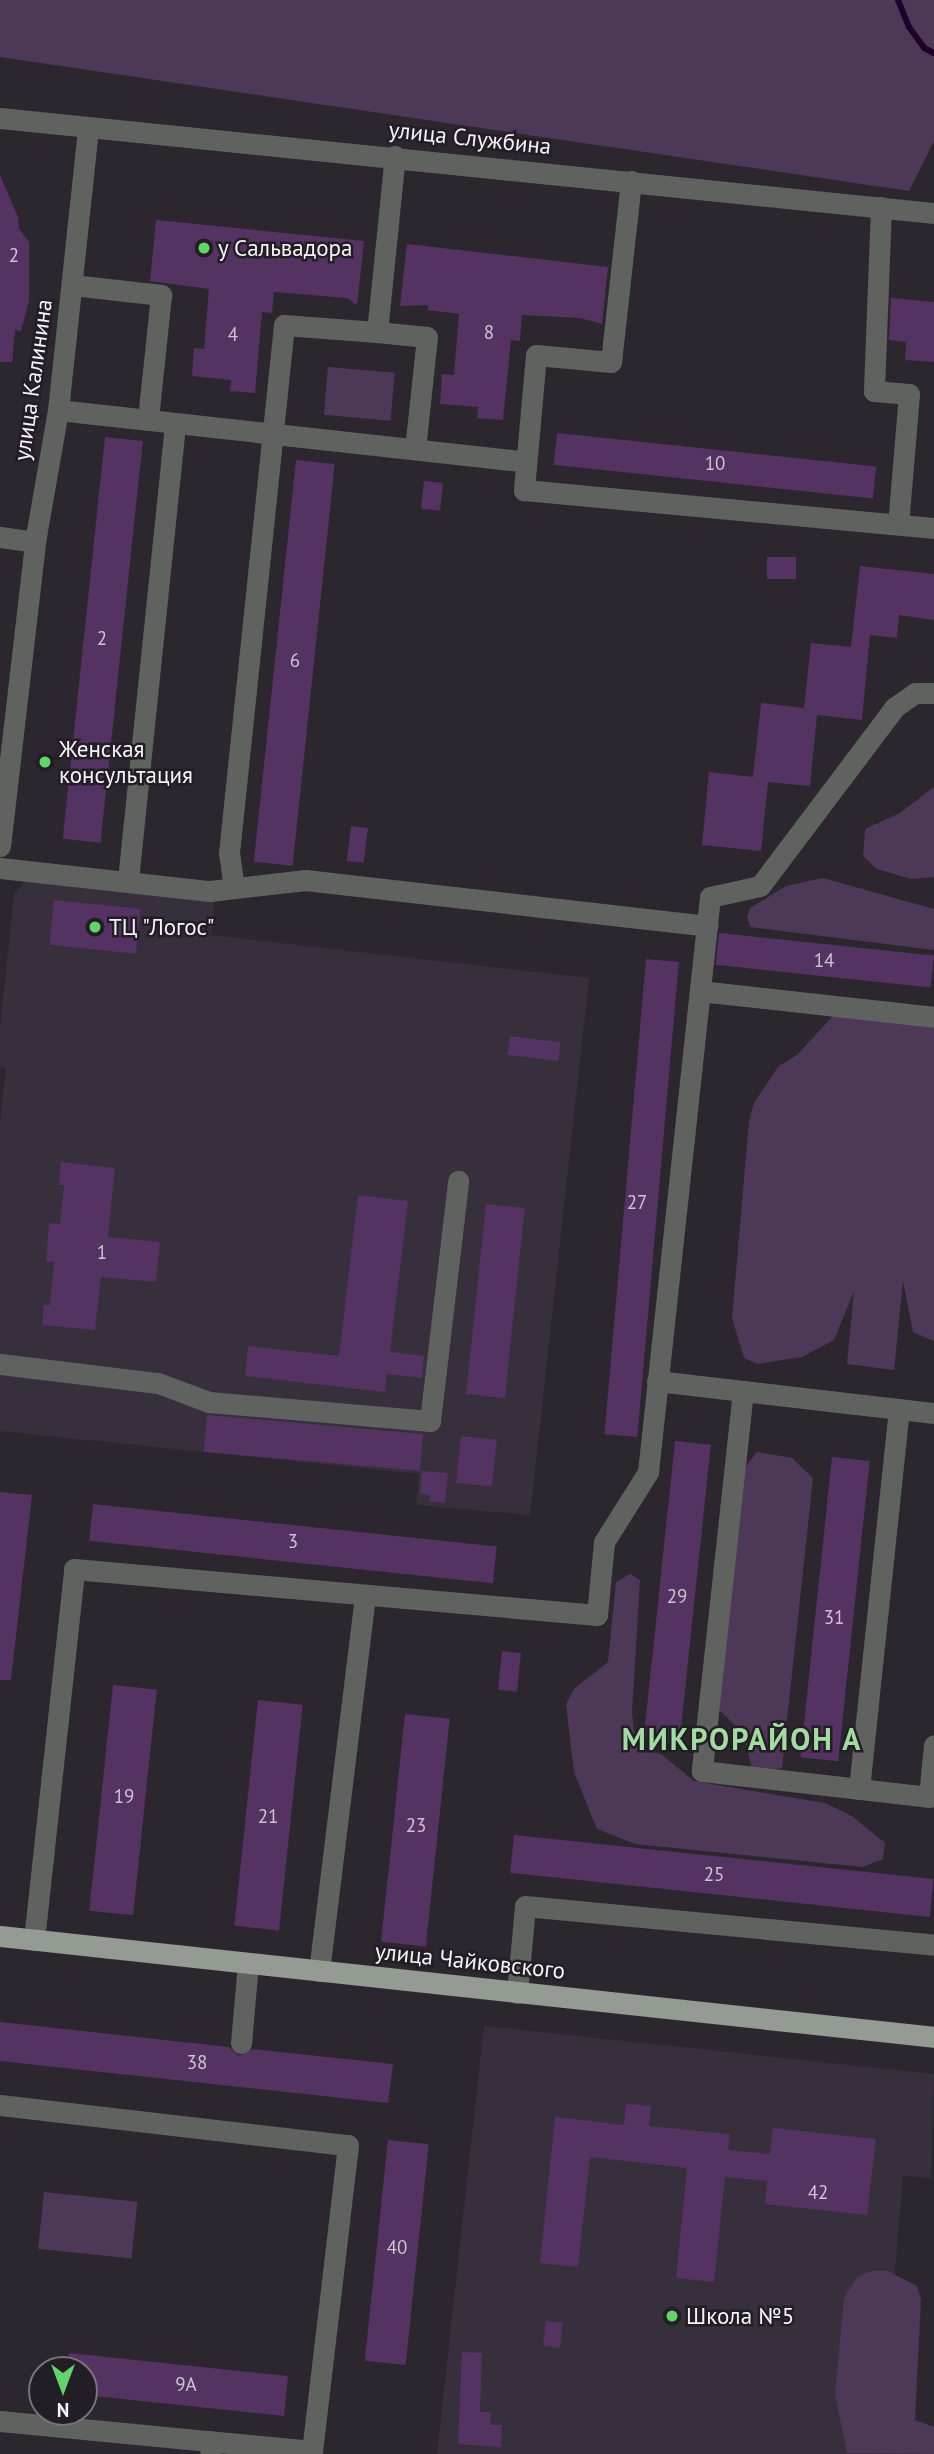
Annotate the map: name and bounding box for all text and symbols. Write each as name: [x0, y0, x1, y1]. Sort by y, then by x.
street label: улица Службина: [387, 116, 553, 160]
place label: у Сальвадора: [218, 234, 353, 262]
marker: у Сальвадора: [196, 240, 212, 256]
house number: 2: [9, 245, 19, 267]
street label: улица Калинина: [8, 297, 58, 463]
house number: 8: [484, 322, 494, 344]
house number: 4: [228, 324, 238, 346]
house number: 10: [705, 453, 725, 475]
house number: 2: [97, 628, 107, 650]
house number: 6: [290, 650, 300, 672]
place label: Женская консультация: [59, 735, 193, 789]
marker: Женская консультация: [37, 754, 53, 770]
place label: ТЦ "Логос": [109, 913, 216, 941]
marker: ТЦ "Логос": [87, 919, 103, 935]
house number: 14: [814, 950, 834, 972]
house number: 27: [627, 1192, 647, 1214]
house number: 1: [97, 1242, 107, 1264]
house number: 3: [288, 1531, 298, 1553]
house number: 29: [667, 1586, 687, 1608]
house number: 31: [824, 1607, 844, 1629]
district label: МИКРОРАЙОН А: [623, 1721, 861, 1757]
house number: 19: [114, 1786, 134, 1808]
house number: 21: [258, 1806, 278, 1828]
house number: 23: [406, 1815, 426, 1837]
house number: 25: [704, 1864, 724, 1886]
street label: улица Чайковского: [374, 1937, 566, 1985]
house number: 38: [187, 2052, 207, 2074]
house number: 42: [808, 2182, 828, 2204]
house number: 40: [387, 2237, 407, 2259]
place label: Школа №5: [686, 2302, 794, 2330]
marker: Школа №5: [664, 2308, 680, 2324]
north arrow: [28, 2356, 98, 2426]
house number: 9А: [175, 2374, 197, 2396]
text: N: [57, 2398, 69, 2422]

